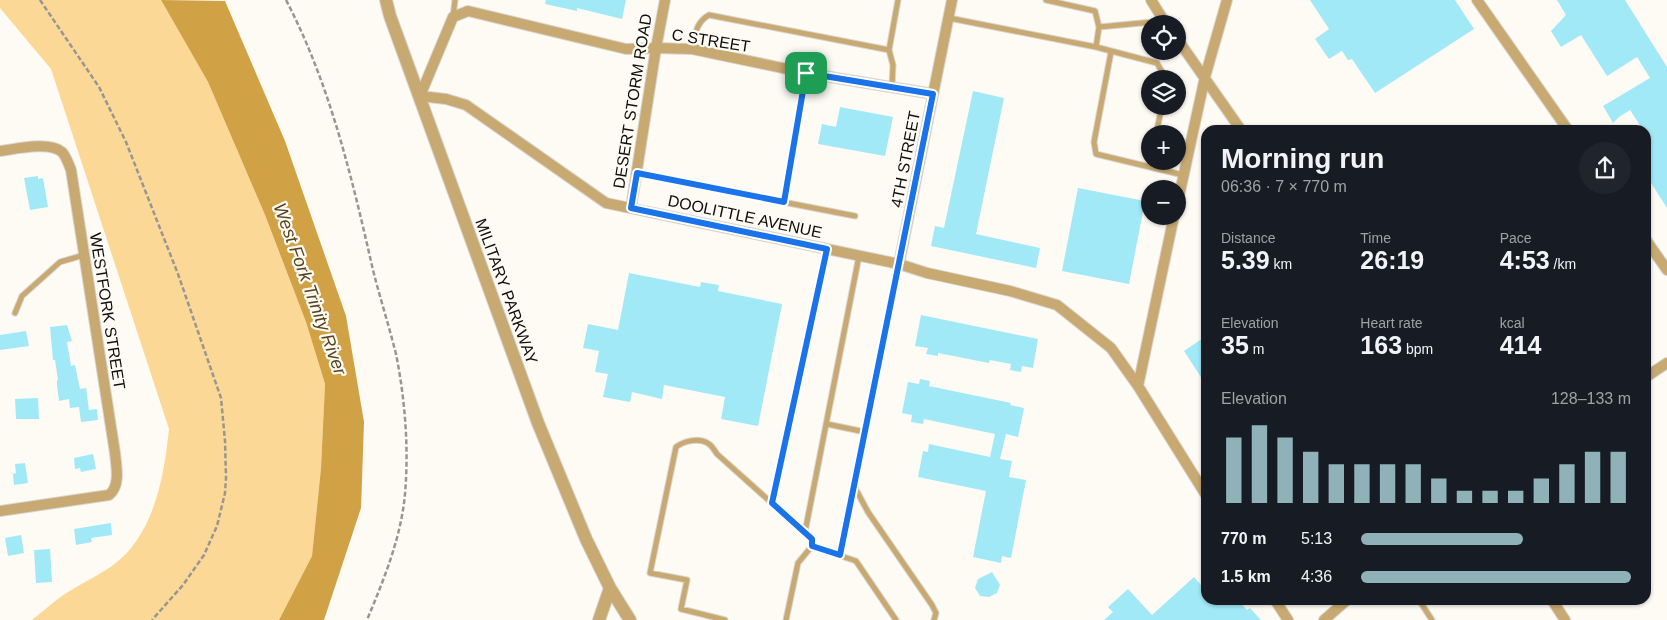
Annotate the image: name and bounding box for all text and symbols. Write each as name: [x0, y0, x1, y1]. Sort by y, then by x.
street label: DESERT STORM ROAD: [610, 12, 655, 190]
map controls: [1141, 15, 1186, 225]
button: locate: [1141, 15, 1186, 60]
street label: C STREET: [671, 26, 752, 55]
pin: [785, 52, 827, 94]
icon: arrive: [792, 59, 820, 87]
button: layers: [1141, 70, 1186, 115]
street label: 4TH STREET: [888, 109, 923, 209]
button: +: [1141, 125, 1186, 170]
button: share: [1579, 142, 1631, 194]
text: Morning run: [1221, 143, 1384, 174]
text: 06:36 · 7 × 770 m: [1221, 178, 1347, 195]
button: −: [1141, 180, 1186, 225]
street label: DOOLITTLE AVENUE: [666, 192, 823, 241]
water label: West Fork Trinity River: [270, 200, 351, 379]
street label: MILITARY PARKWAY: [472, 216, 541, 367]
text: Distance: [1221, 230, 1275, 246]
text: Time: [1360, 230, 1391, 246]
text: Pace: [1500, 230, 1532, 246]
street label: WESTFORK STREET: [87, 232, 128, 391]
text: 5.39: [1221, 246, 1270, 274]
text: 26:19: [1360, 246, 1424, 274]
text: 4:53: [1500, 246, 1550, 274]
text: km: [1270, 256, 1292, 272]
text: /km: [1550, 256, 1576, 272]
text: Elevation: [1221, 315, 1279, 331]
text: Heart rate: [1360, 315, 1423, 331]
text: kcal: [1500, 315, 1525, 331]
text: 35: [1221, 331, 1249, 359]
text: 163: [1360, 331, 1402, 359]
text: 414: [1500, 331, 1541, 359]
text: m: [1249, 341, 1264, 357]
text: bpm: [1402, 341, 1433, 357]
text: Elevation: [1221, 390, 1287, 407]
text: 128–133 m: [1551, 390, 1631, 407]
text: 770 m: [1221, 530, 1266, 547]
text: 5:13: [1301, 530, 1332, 547]
text: 1.5 km: [1221, 568, 1271, 585]
text: 4:36: [1301, 568, 1332, 585]

